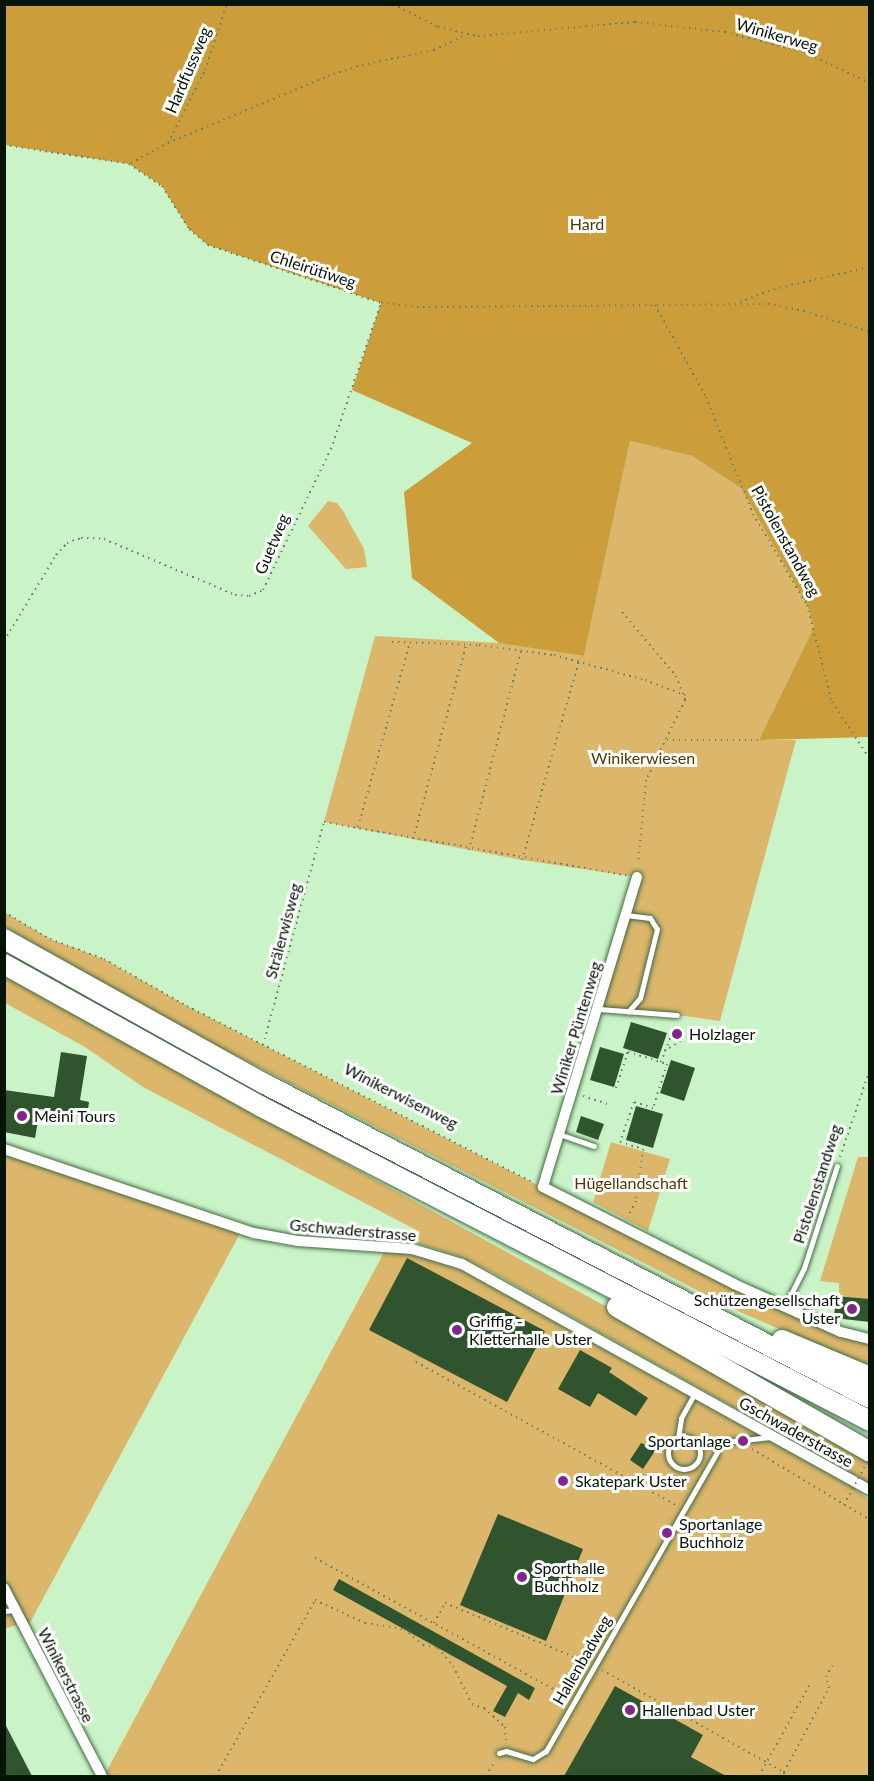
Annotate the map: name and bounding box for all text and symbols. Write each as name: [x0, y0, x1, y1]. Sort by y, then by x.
street label: Winikerweg: [734, 14, 820, 56]
street label: Hardfussweg: [161, 24, 215, 116]
park label: Hard: [570, 214, 604, 234]
street label: Chleirütiweg: [267, 246, 359, 292]
street label: Pistolenstandweg: [748, 482, 824, 600]
street label: Guetweg: [251, 511, 293, 577]
park label: Winikerwiesen: [591, 748, 695, 768]
street label: Strälerwisweg: [261, 881, 305, 981]
street label: Winiker Püntenweg: [547, 959, 605, 1097]
place label: Holzlager: [689, 1024, 755, 1044]
marker: Holzlager: [670, 1027, 684, 1041]
street label: Winikerwisenweg: [341, 1059, 461, 1133]
place label: Meini Tours: [34, 1106, 116, 1126]
marker: Meini Tours: [15, 1109, 29, 1123]
street label: Pistolenstandweg: [789, 1122, 845, 1246]
park label: Hügellandschaft: [574, 1173, 688, 1193]
street label: Gschwaderstrasse: [289, 1215, 417, 1245]
place label: Schützengesellschaft Uster: [694, 1290, 840, 1328]
marker: Schützengesellschaft Uster: [845, 1302, 859, 1316]
place label: Griffig - Kletterhalle Uster: [469, 1311, 592, 1349]
marker: Griffig - Kletterhalle Uster: [450, 1323, 464, 1337]
street label: Gschwaderstrasse: [736, 1393, 856, 1471]
place label: Sportanlage: [648, 1431, 731, 1451]
marker: Sportanlage: [736, 1434, 750, 1448]
place label: Skatepark Uster: [575, 1471, 687, 1491]
marker: Skatepark Uster: [556, 1474, 570, 1488]
place label: Sportanlage Buchholz: [679, 1514, 762, 1552]
marker: Sportanlage Buchholz: [660, 1526, 674, 1540]
place label: Sporthalle Buchholz: [534, 1558, 605, 1596]
marker: Sporthalle Buchholz: [515, 1570, 529, 1584]
street label: Hallenbadweg: [549, 1612, 615, 1708]
street label: Winikerstrasse: [34, 1624, 98, 1726]
place label: Hallenbad Uster: [642, 1700, 755, 1720]
marker: Hallenbad Uster: [623, 1703, 637, 1717]

